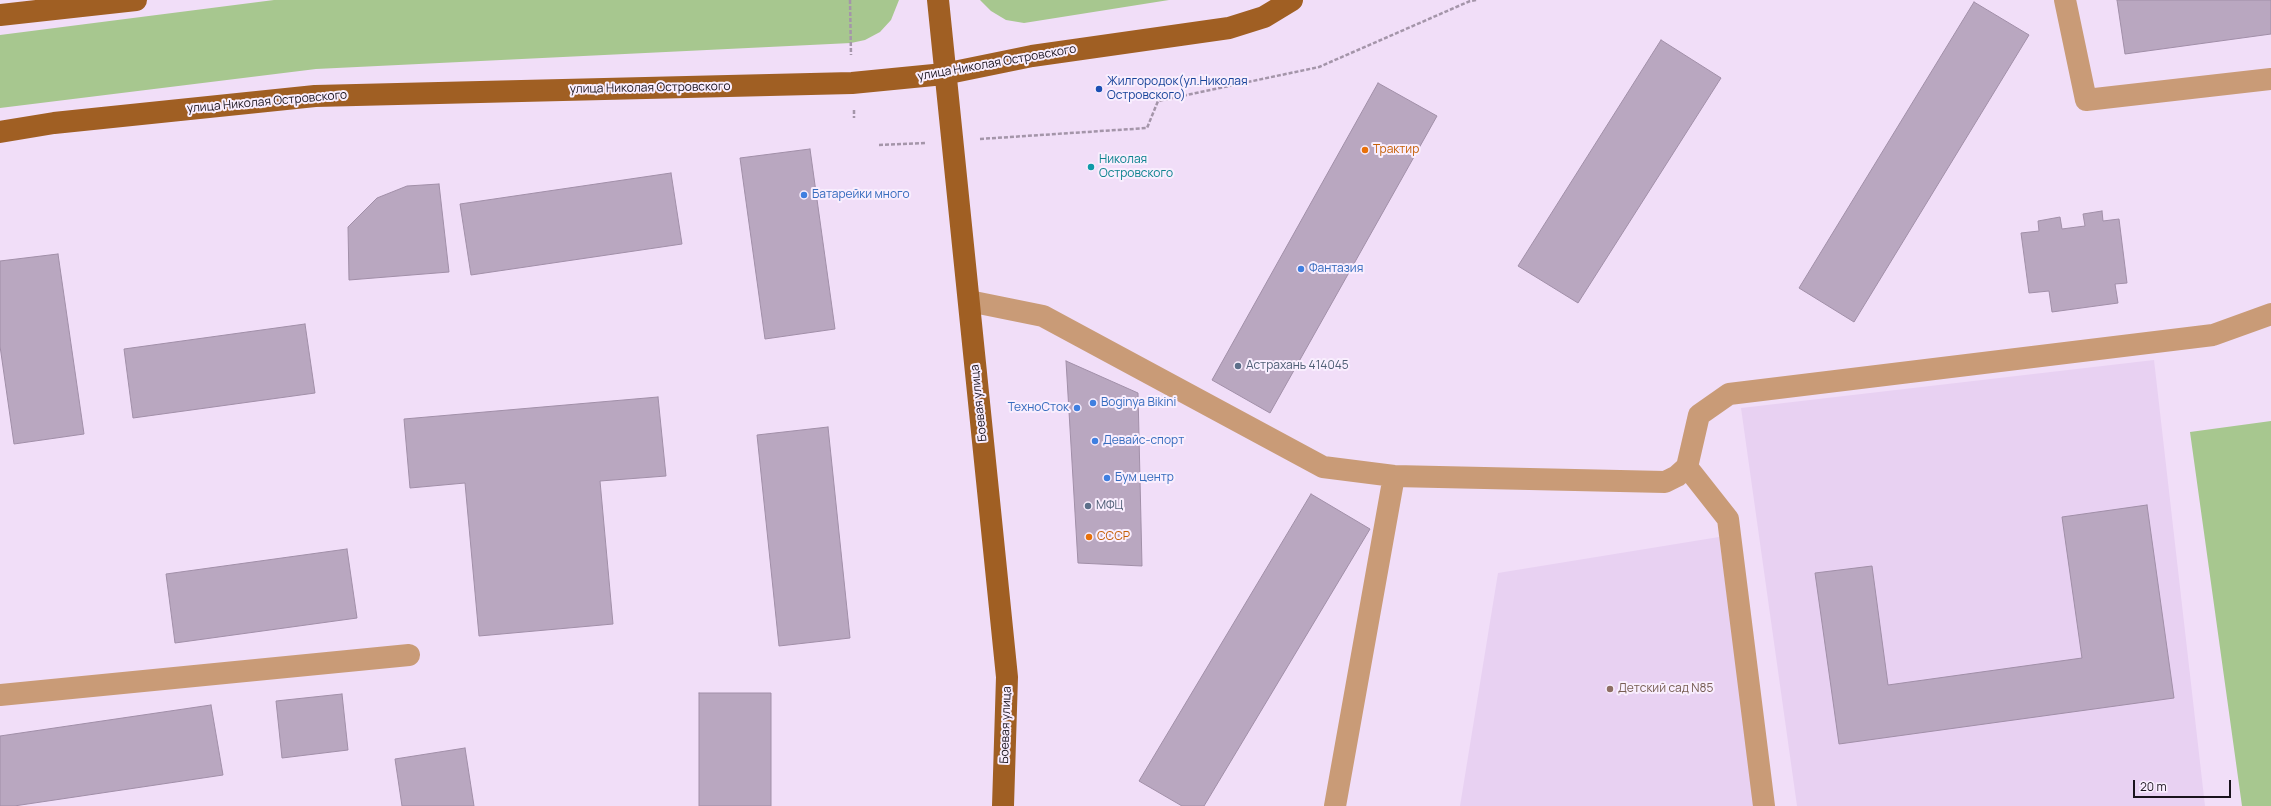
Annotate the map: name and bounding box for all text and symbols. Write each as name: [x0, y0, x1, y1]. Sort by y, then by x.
street label: улица Николая Островского: [917, 42, 1077, 84]
place label: Жилгородок(ул.Николая Островского): [1107, 75, 1248, 103]
street label: улица Николая Островского: [569, 79, 731, 97]
marker: Жилгородок(ул.Николая Островского): [1094, 84, 1104, 94]
street label: улица Николая Островского: [186, 88, 348, 116]
place label: Трактир: [1373, 143, 1419, 157]
marker: Трактир: [1360, 145, 1370, 155]
place label: Николая Островского: [1099, 153, 1173, 181]
marker: Николая Островского: [1086, 162, 1096, 172]
place label: Батарейки много: [812, 188, 910, 202]
marker: Батарейки много: [799, 190, 809, 200]
place label: Фантазия: [1309, 262, 1363, 276]
marker: Фантазия: [1296, 264, 1306, 274]
place label: Астрахань 414045: [1246, 359, 1349, 373]
marker: Астрахань 414045: [1233, 361, 1243, 371]
street label: Боевая улица: [968, 364, 990, 442]
place label: Boginya Bikini: [1101, 396, 1176, 410]
marker: Boginya Bikini: [1088, 398, 1098, 408]
place label: ТехноСток: [1008, 401, 1069, 415]
marker: ТехноСток: [1072, 403, 1082, 413]
place label: Девайс-спорт: [1103, 434, 1184, 448]
marker: Девайс-спорт: [1090, 436, 1100, 446]
place label: Бум центр: [1115, 471, 1174, 485]
marker: Бум центр: [1102, 473, 1112, 483]
place label: МФЦ: [1096, 499, 1123, 513]
marker: МФЦ: [1083, 501, 1093, 511]
place label: СССР: [1097, 530, 1130, 544]
marker: СССР: [1084, 532, 1094, 542]
place label: Детский сад N85: [1618, 682, 1713, 696]
marker: Детский сад N85: [1605, 684, 1615, 694]
street label: Боевая улица: [997, 686, 1015, 764]
scale bar: [2135, 772, 2233, 798]
text: 20 m: [2140, 778, 2167, 795]

